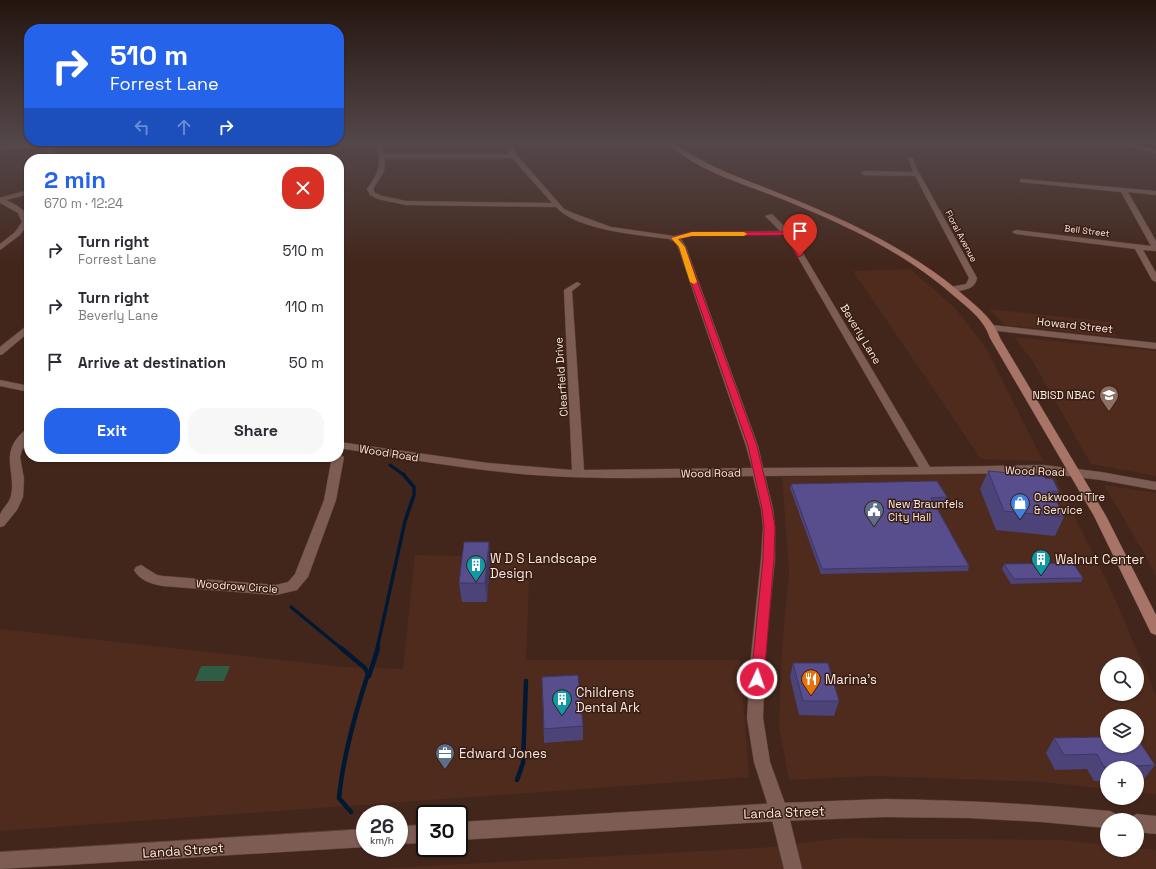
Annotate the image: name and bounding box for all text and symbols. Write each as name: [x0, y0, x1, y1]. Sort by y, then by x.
text: 510 m: [110, 37, 188, 73]
icon: right: [44, 40, 96, 92]
text: Forrest Lane: [110, 72, 219, 95]
icon: left: [131, 116, 153, 138]
icon: ahead: [173, 116, 195, 138]
icon: right: [215, 116, 237, 138]
text: 2 min: [44, 164, 106, 195]
button: close: [282, 167, 324, 209]
text: 670 m · 12:24: [44, 195, 123, 212]
street label: Floral Avenue: [942, 208, 980, 264]
pin: [783, 214, 817, 255]
icon: arrive: [789, 220, 811, 242]
street label: Bell Street: [1064, 222, 1110, 240]
text: Turn right: [78, 232, 149, 251]
icon: right: [44, 239, 66, 261]
text: 510 m: [283, 241, 324, 260]
text: Forrest Lane: [78, 251, 157, 268]
text: Turn right: [78, 288, 149, 307]
icon: right: [44, 295, 66, 317]
text: 110 m: [285, 297, 324, 316]
street label: Beverly Lane: [838, 301, 884, 367]
text: Beverly Lane: [78, 307, 158, 324]
street label: Howard Street: [1036, 314, 1114, 336]
street label: Clearfield Drive: [551, 337, 571, 417]
icon: arrive: [44, 351, 66, 373]
text: Arrive at destination: [78, 353, 226, 372]
text: 50 m: [289, 353, 324, 372]
school or university icon: NBISD NBAC: [1098, 384, 1120, 412]
place label: NBISD NBAC: [1033, 388, 1095, 402]
button: Exit: [44, 408, 180, 454]
button: Share: [188, 408, 324, 454]
street label: Wood Road: [358, 441, 420, 465]
street label: Wood Road: [1005, 463, 1065, 479]
street label: Wood Road: [681, 465, 741, 481]
place label: Oakwood Tire & Service: [1034, 490, 1105, 517]
shop icon: Oakwood Tire & Service: [1009, 492, 1031, 520]
place label: New Braunfels City Hall: [888, 497, 964, 524]
public building icon: New Braunfels City Hall: [863, 499, 885, 527]
building icon: Walnut Center: [1030, 548, 1052, 576]
place label: W D S Landscape Design: [490, 550, 597, 582]
place label: Walnut Center: [1055, 551, 1144, 568]
building icon: W D S Landscape Design: [465, 554, 487, 582]
street label: Woodrow Circle: [196, 576, 278, 596]
map controls: [1100, 657, 1144, 857]
button: search: [1100, 657, 1144, 701]
position arrow: [736, 658, 778, 700]
restaurant icon: Marina's: [800, 668, 822, 696]
place label: Marina's: [825, 671, 877, 688]
place label: Childrens Dental Ark: [576, 684, 640, 716]
building icon: Childrens Dental Ark: [551, 688, 573, 716]
button: layers: [1100, 709, 1144, 753]
office icon: Edward Jones: [434, 742, 456, 770]
place label: Edward Jones: [459, 745, 547, 762]
button: +: [1100, 761, 1144, 805]
street label: Landa Street: [743, 803, 825, 822]
speed limit sign: 30: [416, 805, 468, 857]
text: 26: [370, 813, 394, 839]
button: −: [1100, 813, 1144, 857]
text: km/h: [370, 834, 394, 847]
street label: Landa Street: [142, 839, 224, 862]

